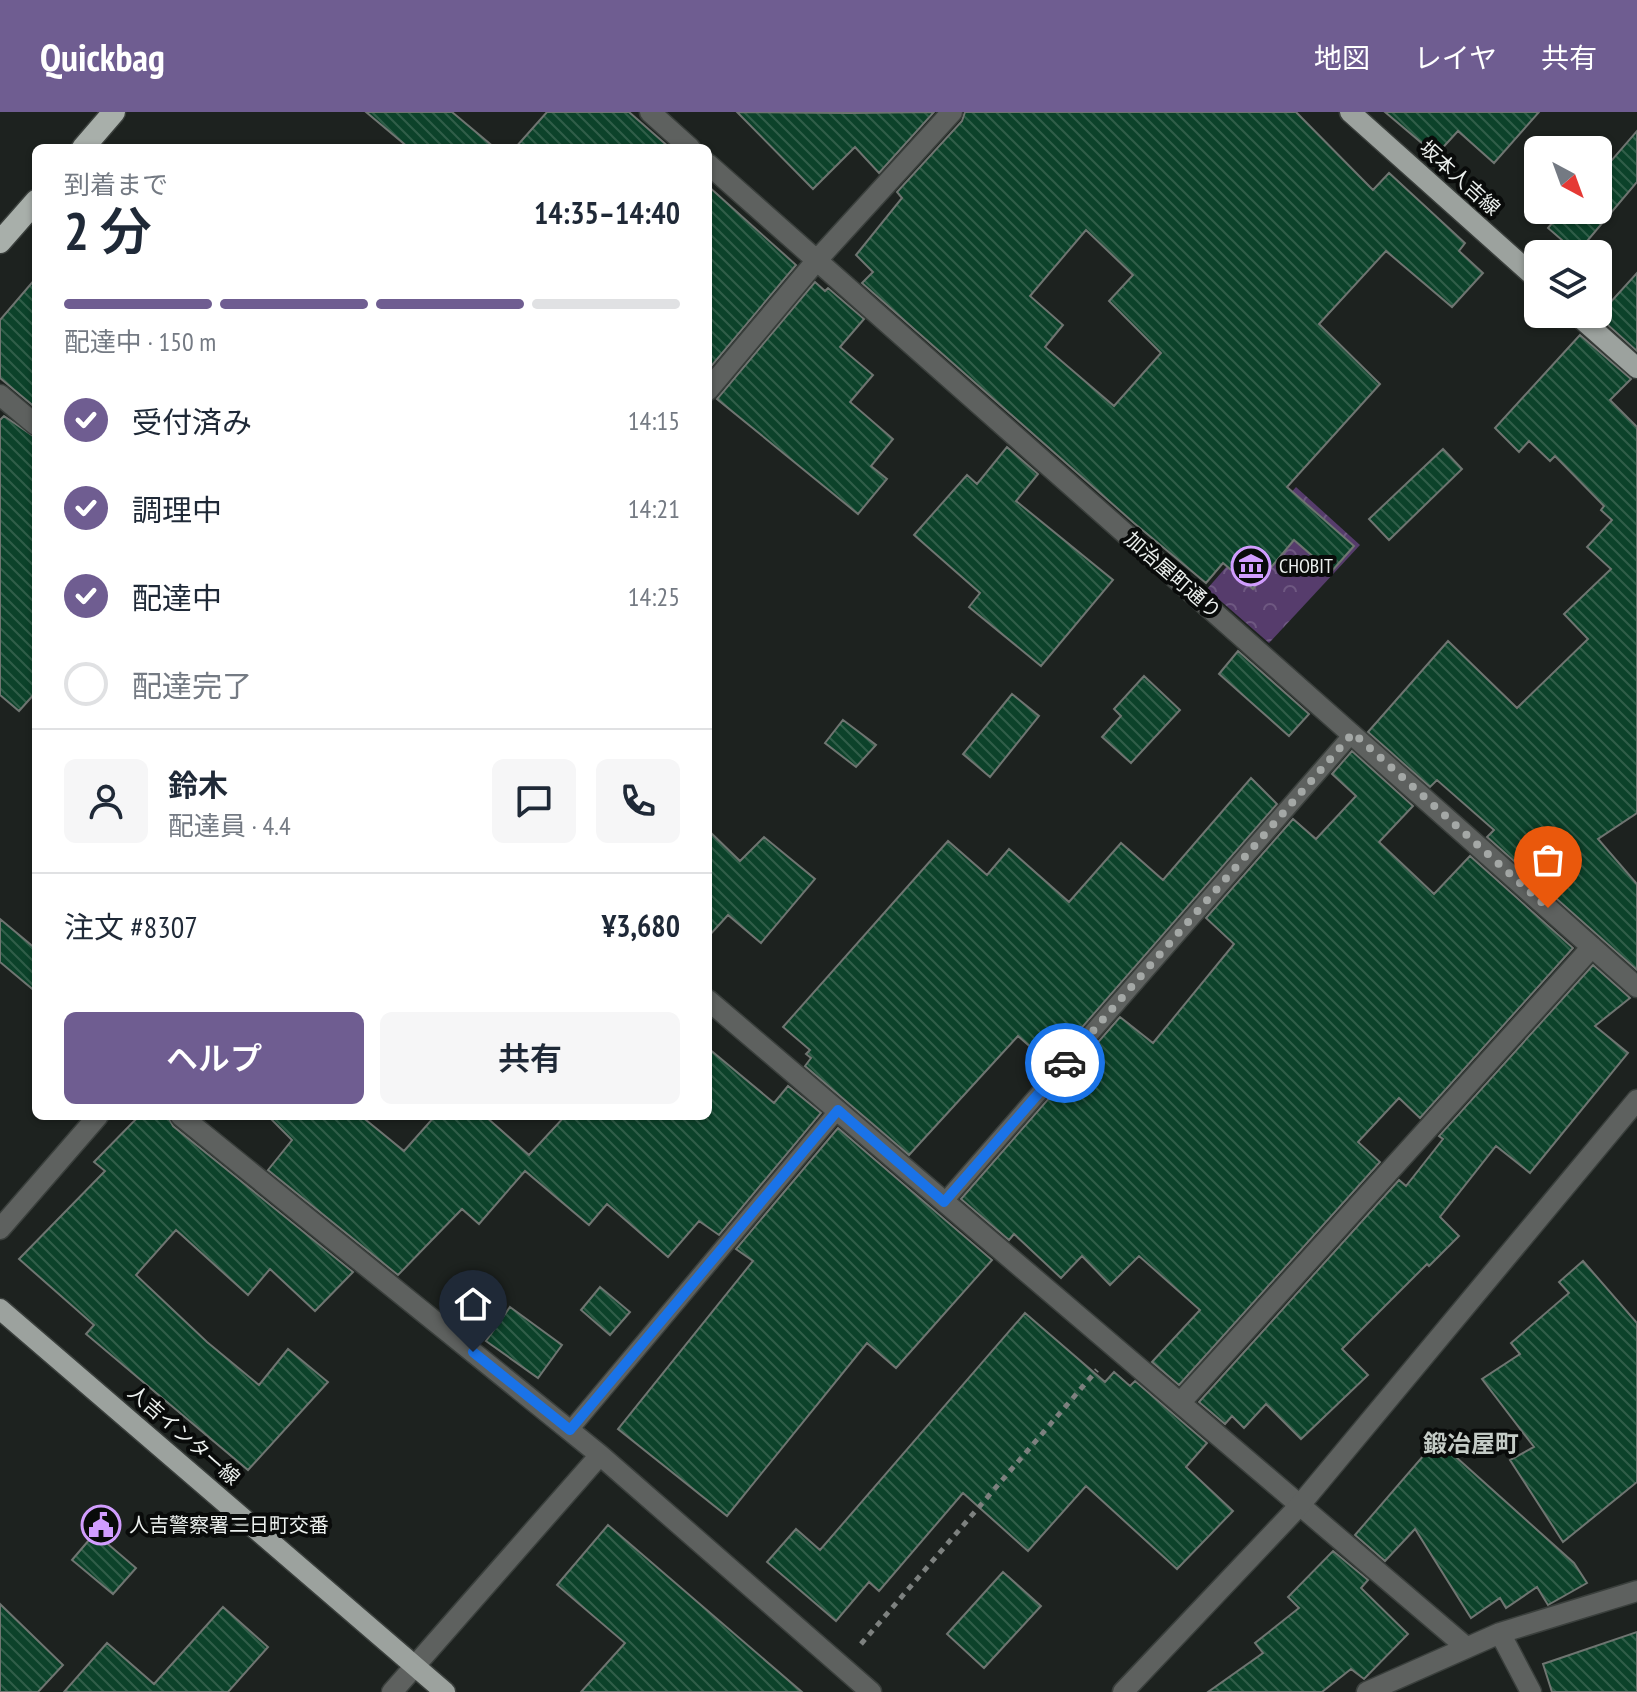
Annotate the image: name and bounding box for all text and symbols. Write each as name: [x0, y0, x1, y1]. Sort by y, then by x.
text: Quickbag: [40, 32, 165, 81]
text: 地図: [1314, 39, 1370, 76]
text: レイヤ: [1414, 39, 1497, 76]
text: 共有: [1541, 39, 1597, 76]
street label: 坂本人吉線: [1414, 135, 1506, 221]
north arrow: [1524, 136, 1612, 224]
map controls: [1524, 136, 1612, 328]
text: 到着まで: [64, 168, 168, 201]
text: 14:35–14:40: [534, 193, 680, 232]
text: 2 分: [64, 197, 152, 264]
button: layers: [1524, 240, 1612, 328]
text: 配達中 · 150 m: [64, 325, 216, 358]
icon: check: [64, 398, 108, 442]
text: 受付済み: [132, 402, 252, 441]
text: 14:15: [628, 404, 680, 437]
icon: check: [64, 486, 108, 530]
text: 調理中: [132, 490, 222, 529]
text: 14:21: [628, 492, 680, 525]
street label: 加治屋町通り: [1119, 526, 1227, 624]
museum icon: CHOBIT: [1230, 545, 1272, 587]
place label: CHOBIT: [1279, 553, 1333, 579]
icon: check: [64, 574, 108, 618]
text: 配達中: [132, 578, 222, 617]
text: 14:25: [628, 580, 680, 613]
text: 配達完了: [132, 666, 252, 705]
button: person: [64, 759, 148, 843]
button: chat: [492, 759, 576, 843]
button: phone: [596, 759, 680, 843]
text: 鈴木: [168, 765, 228, 804]
text: 配達員 · 4.4: [168, 809, 291, 842]
pin: [1514, 826, 1582, 908]
icon: bag: [1526, 838, 1570, 882]
text: ¥3,680: [602, 906, 680, 945]
text: 注文 #8307: [64, 907, 198, 946]
button: ヘルプ: [64, 1012, 364, 1104]
button: 共有: [380, 1012, 680, 1104]
courier: [1025, 1023, 1105, 1103]
icon: car: [1043, 1041, 1087, 1085]
pin: [439, 1270, 507, 1352]
icon: home: [451, 1282, 495, 1326]
street label: 人吉インター線: [123, 1379, 245, 1491]
district label: 鍛冶屋町: [1423, 1428, 1519, 1459]
public building icon: 人吉警察署二日町交番: [80, 1504, 122, 1546]
place label: 人吉警察署二日町交番: [129, 1512, 329, 1538]

